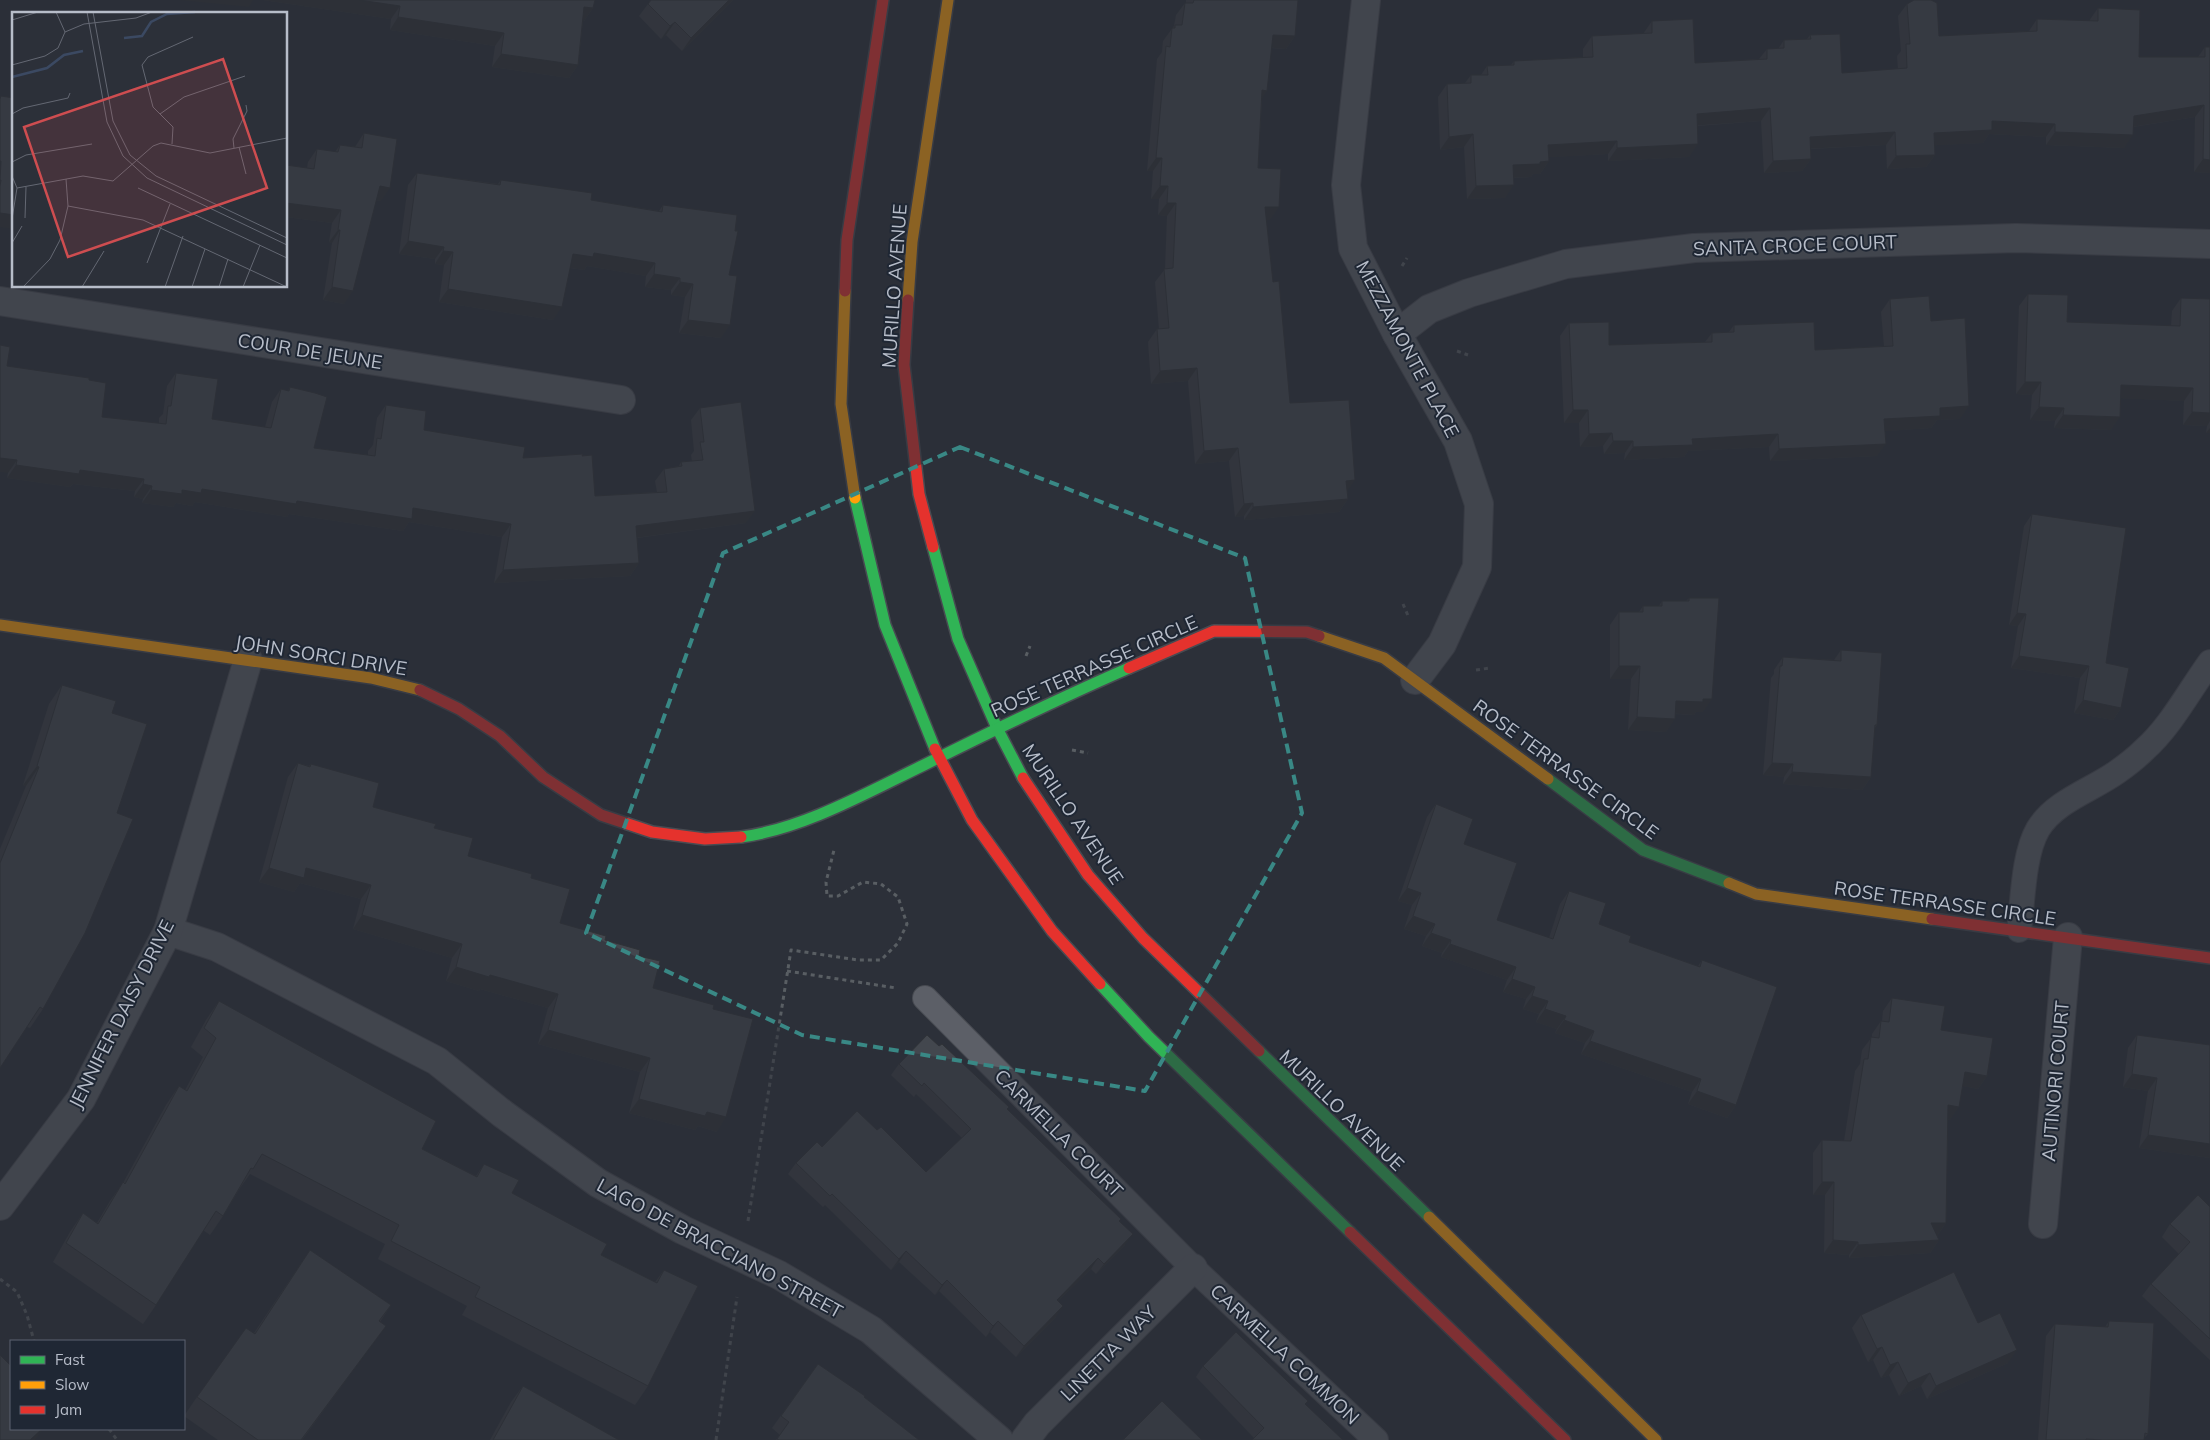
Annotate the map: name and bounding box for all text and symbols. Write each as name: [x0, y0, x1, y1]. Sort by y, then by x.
inset map: [12, 12, 288, 288]
street label: MURILLO AVENUE: [876, 203, 912, 369]
street label: SANTA CROCE COURT: [1693, 229, 1898, 261]
street label: MEZZAMONTE PLACE: [1351, 256, 1465, 442]
street label: COUR DE JEUNE: [236, 328, 384, 374]
street label: ROSE TERRASSE CIRCLE: [987, 610, 1201, 722]
street label: JOHN SORCI DRIVE: [233, 630, 409, 680]
street label: ROSE TERRASSE CIRCLE: [1469, 694, 1663, 844]
street label: MURILLO AVENUE: [1017, 739, 1129, 889]
street label: ROSE TERRASSE CIRCLE: [1833, 876, 2057, 930]
street label: JENNIFER DAISY DRIVE: [63, 916, 179, 1112]
street label: AUTINORI COURT: [2036, 999, 2074, 1162]
street label: MURILLO AVENUE: [1275, 1044, 1409, 1176]
street label: CARMELLA COURT: [990, 1064, 1129, 1203]
street label: LAGO DE BRACCIANO STREET: [593, 1173, 848, 1323]
street label: CARMELLA COMMON: [1205, 1279, 1365, 1429]
street label: LINETTA WAY: [1055, 1300, 1161, 1406]
legend: [10, 1340, 185, 1430]
text: Fast: [55, 1350, 85, 1369]
text: Slow: [55, 1375, 89, 1394]
text: Jam: [55, 1400, 82, 1419]

